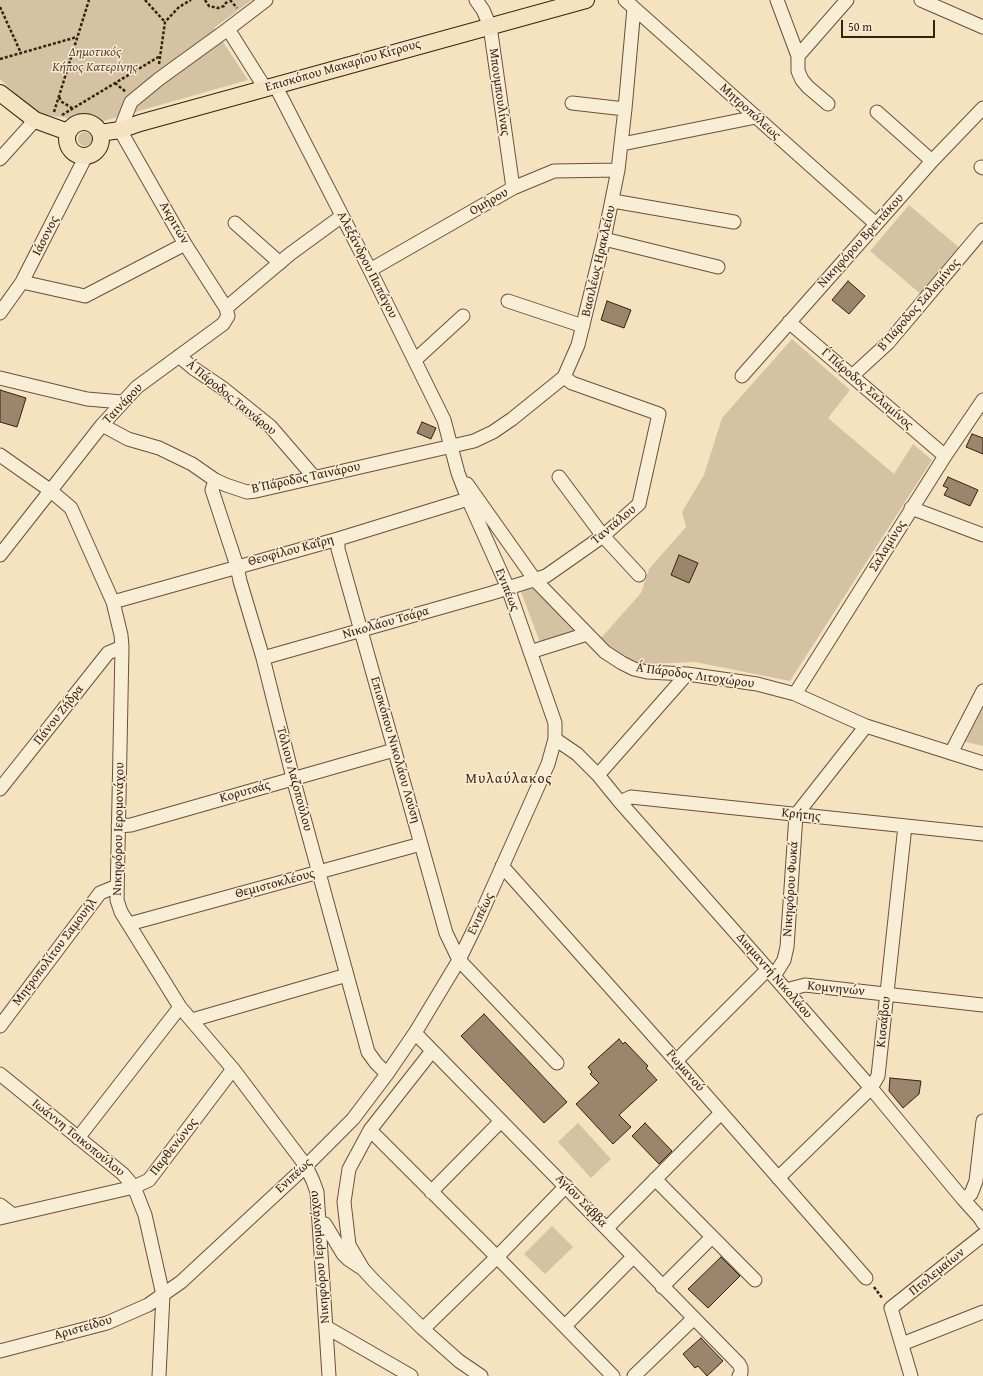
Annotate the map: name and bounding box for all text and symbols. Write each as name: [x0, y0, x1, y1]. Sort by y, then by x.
scale bar: [843, 12, 937, 38]
text: 50 m: [848, 18, 872, 35]
street label: Επισκόπου Μακαρίου Κίτρους: [264, 36, 422, 96]
park label: Δημοτικός Κήπος Κατερίνης: [52, 45, 138, 76]
street label: Μπουμπουλίνας: [485, 47, 513, 137]
street label: Μητροπόλεως: [716, 80, 784, 144]
street label: Ομήρου: [467, 185, 511, 219]
street label: Νικηφόρου Βρεττάκου: [815, 191, 907, 291]
street label: Ακριτών: [156, 199, 192, 247]
street label: Βασιλέως Ηρακλείου: [579, 204, 619, 318]
street label: Αλεξάνδρου Παπάγου: [333, 209, 401, 321]
street label: Ιάσονος: [29, 213, 63, 259]
street label: Β΄ Πάροδος Σαλαμίνος: [875, 256, 963, 354]
street label: Γ΄ Πάροδος Σαλαμίνος: [818, 345, 916, 433]
street label: Α΄ Πάροδος Ταινάρου: [183, 357, 279, 439]
street label: Ταινάρου: [100, 380, 146, 428]
street label: Β΄ Πάροδος Ταινάρου: [250, 459, 362, 497]
street label: Ταντάλου: [589, 502, 639, 548]
street label: Σαλαμίνος: [866, 517, 910, 575]
street label: Θεοφίλου Καΐρη: [246, 532, 336, 570]
street label: Ενιπέως: [491, 566, 523, 614]
street label: Νικολάου Τσάρα: [341, 603, 431, 643]
street label: Α΄ Πάροδος Λιτοχώρου: [635, 660, 755, 692]
street label: Επισκόπου Νικολάου Λούση: [367, 675, 423, 825]
street label: Πάνου Ζήδρα: [31, 682, 87, 748]
street label: Τόλιου Λαζοπούλου: [273, 725, 315, 833]
street label: Νικηφόρου Ιερομονάχου: [110, 762, 128, 896]
district label: Μυλαύλακος: [466, 771, 552, 787]
street label: Κορυτσάς: [218, 777, 272, 807]
street label: Κρήτης: [781, 805, 821, 825]
street label: Νικηφόρου Φωκά: [780, 841, 802, 937]
street label: Θεμιστοκλέους: [234, 866, 316, 902]
street label: Ενιπέως: [464, 890, 498, 938]
street label: Μητροπολίτου Σαμουήλ: [9, 895, 101, 1009]
street label: Διαμαντή Νικολάου: [733, 930, 815, 1022]
street label: Κομνηνών: [806, 978, 866, 1000]
street label: Κισσάβου: [874, 996, 894, 1048]
street label: Ρωμανού: [663, 1047, 707, 1095]
street label: Ιωάννη Τσικοπούλου: [28, 1096, 128, 1180]
street label: Παρθενώνος: [147, 1115, 201, 1179]
street label: Ενιπέως: [272, 1155, 316, 1197]
street label: Αγίου Σάββα: [552, 1171, 610, 1231]
street label: Νικηφόρου Ιερομονάχου: [306, 1190, 334, 1324]
street label: Πτολεμαίων: [906, 1245, 968, 1299]
street label: Αριστείδου: [52, 1312, 114, 1344]

